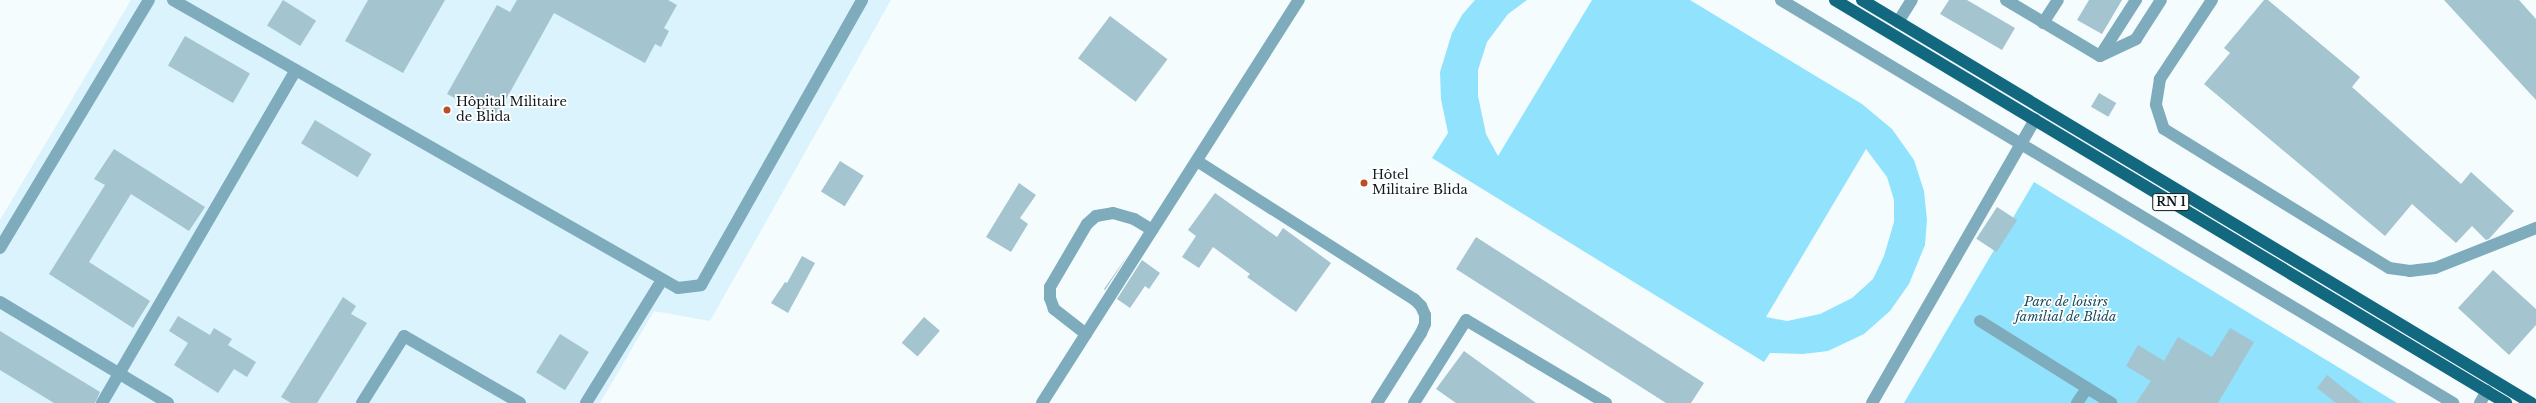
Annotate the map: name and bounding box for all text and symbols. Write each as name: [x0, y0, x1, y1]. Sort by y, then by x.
place label: Hôpital Militaire de Blida: [456, 95, 567, 126]
marker: Hôpital Militaire de Blida: [441, 104, 453, 116]
place label: Hôtel Militaire Blida: [1372, 168, 1468, 199]
marker: Hôtel Militaire Blida: [1359, 178, 1369, 188]
road number: RN 1: [2152, 192, 2190, 212]
park label: Parc de loisirs familial de Blida: [2015, 295, 2117, 326]

